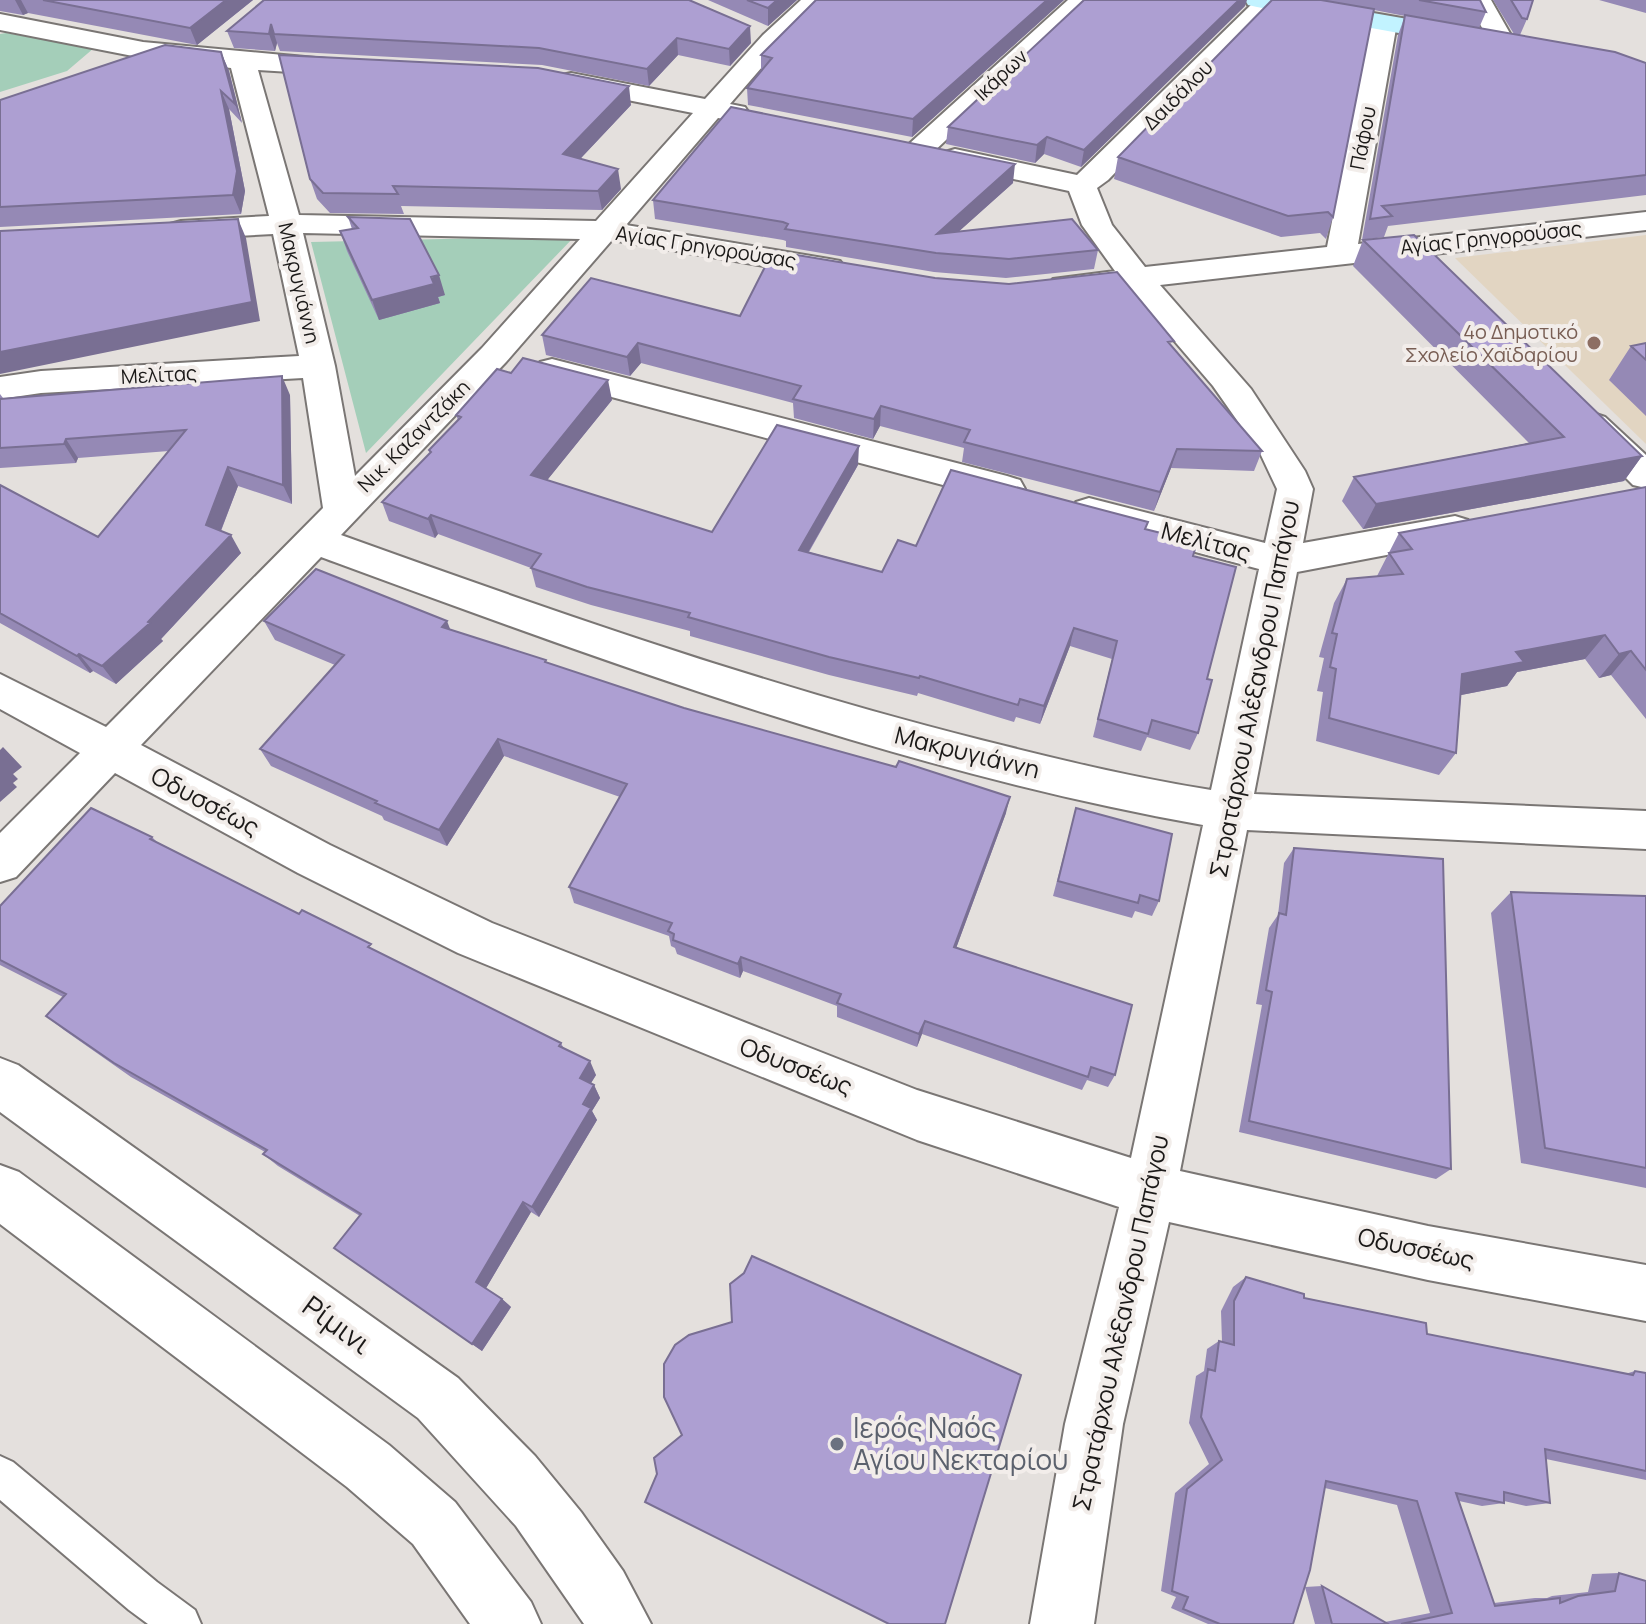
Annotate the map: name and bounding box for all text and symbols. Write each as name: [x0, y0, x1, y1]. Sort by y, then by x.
street label: Ικάρων: [968, 43, 1033, 106]
street label: Δαιδάλου: [1137, 54, 1219, 136]
street label: Πάφου: [1343, 104, 1382, 172]
street label: Αγίας Γρηγορούσας: [1399, 215, 1583, 260]
street label: Αγίας Γρηγορούσας: [614, 219, 798, 274]
street label: Μακρυγιάννη: [272, 220, 327, 346]
place label: 4ο Δημοτικό Σχολείο Χαϊδαρίου: [1405, 318, 1578, 368]
marker: 4ο Δημοτικό Σχολείο Χαϊδαρίου: [1585, 334, 1603, 352]
street label: Μελίτας: [120, 359, 198, 390]
street label: Νικ. Καζαντζάκη: [352, 374, 476, 498]
street label: Στρατάρχου Αλέξανδρου Παπάγου: [1201, 497, 1306, 880]
street label: Μελίτας: [1158, 513, 1255, 568]
street label: Μακρυγιάννη: [891, 718, 1043, 785]
street label: Οδυσσέως: [146, 758, 266, 843]
street label: Οδυσσέως: [736, 1029, 858, 1102]
street label: Στρατάρχου Αλέξανδρου Παπάγου: [1064, 1132, 1176, 1514]
street label: Οδυσσέως: [1355, 1219, 1477, 1276]
street label: Ρίμινι: [295, 1286, 380, 1362]
place label: Ιερός Ναός Αγίου Νεκταρίου: [853, 1408, 1068, 1478]
marker: Ιερός Ναός Αγίου Νεκταρίου: [828, 1435, 846, 1453]

